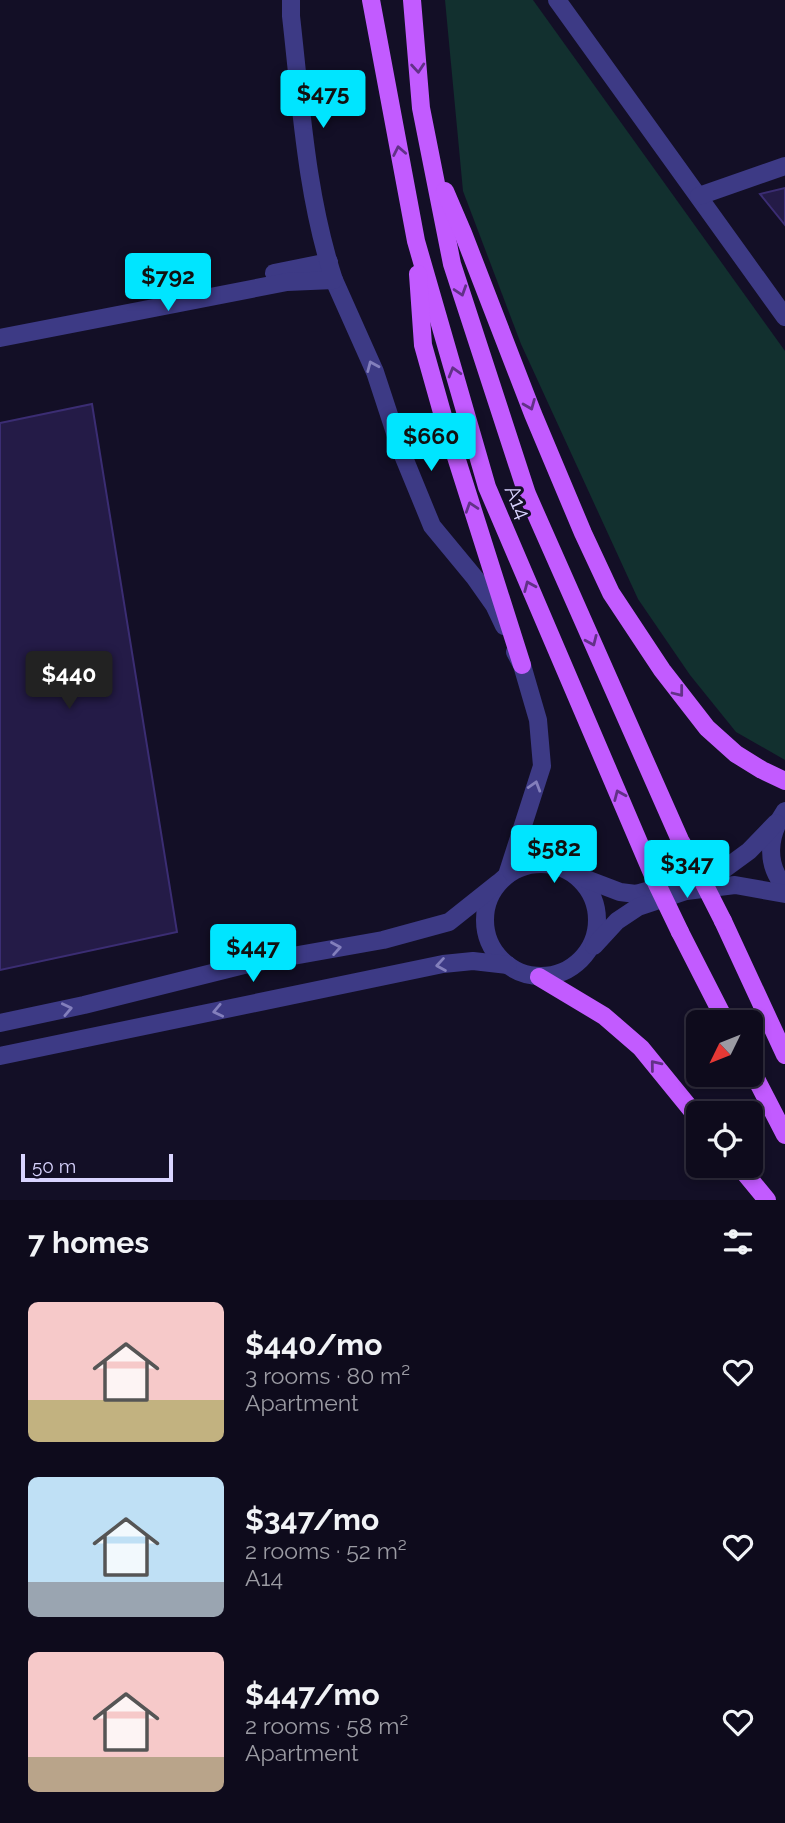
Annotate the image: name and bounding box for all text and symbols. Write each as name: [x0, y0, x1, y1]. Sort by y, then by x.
one-way arrow: [410, 63, 425, 74]
pin: $475: [282, 71, 364, 130]
text: $475: [296, 79, 350, 106]
one-way arrow: [392, 145, 407, 157]
pin: $792: [127, 254, 209, 313]
text: $792: [141, 262, 195, 289]
one-way arrow: [453, 284, 467, 297]
one-way arrow: [366, 361, 380, 373]
one-way arrow: [447, 366, 462, 378]
one-way arrow: [521, 398, 535, 410]
pin: $660: [390, 414, 472, 473]
text: $660: [403, 422, 459, 449]
street label: A14: [500, 481, 536, 523]
one-way arrow: [465, 501, 480, 513]
one-way arrow: [523, 581, 537, 593]
one-way arrow: [584, 634, 598, 646]
pin: $440: [28, 652, 110, 711]
text: $440: [42, 660, 96, 687]
one-way arrow: [670, 684, 683, 697]
one-way arrow: [527, 781, 542, 793]
one-way arrow: [613, 790, 627, 802]
pin: $582: [513, 826, 595, 885]
text: $582: [527, 834, 581, 861]
pin: $347: [646, 841, 728, 900]
text: $347: [660, 849, 714, 876]
pin: $447: [212, 925, 294, 984]
text: $447: [226, 933, 280, 960]
one-way arrow: [330, 942, 342, 957]
one-way arrow: [435, 957, 447, 972]
one-way arrow: [61, 1002, 73, 1017]
one-way arrow: [212, 1002, 224, 1017]
north arrow: [686, 1010, 763, 1087]
map controls: [686, 1010, 763, 1178]
one-way arrow: [651, 1061, 663, 1074]
button: locate: [686, 1101, 763, 1178]
scale bar: [21, 1151, 173, 1183]
text: 50 m: [32, 1155, 76, 1177]
icon: filters: [719, 1223, 757, 1261]
text: 7 homes: [28, 1225, 149, 1260]
text: $440/mo: [245, 1327, 382, 1362]
icon: home: [84, 1330, 168, 1414]
icon: heart: [719, 1353, 757, 1391]
text: 3 rooms · 80 m²: [245, 1362, 410, 1389]
text: Apartment: [245, 1389, 359, 1416]
text: $347/mo: [245, 1502, 379, 1537]
icon: home: [84, 1505, 168, 1589]
icon: heart: [719, 1528, 757, 1566]
text: 2 rooms · 52 m²: [245, 1537, 407, 1564]
text: A14: [245, 1564, 283, 1591]
text: $447/mo: [245, 1677, 380, 1712]
icon: home: [84, 1680, 168, 1764]
icon: heart: [719, 1703, 757, 1741]
text: 2 rooms · 58 m²: [245, 1712, 408, 1739]
text: Apartment: [245, 1739, 359, 1766]

